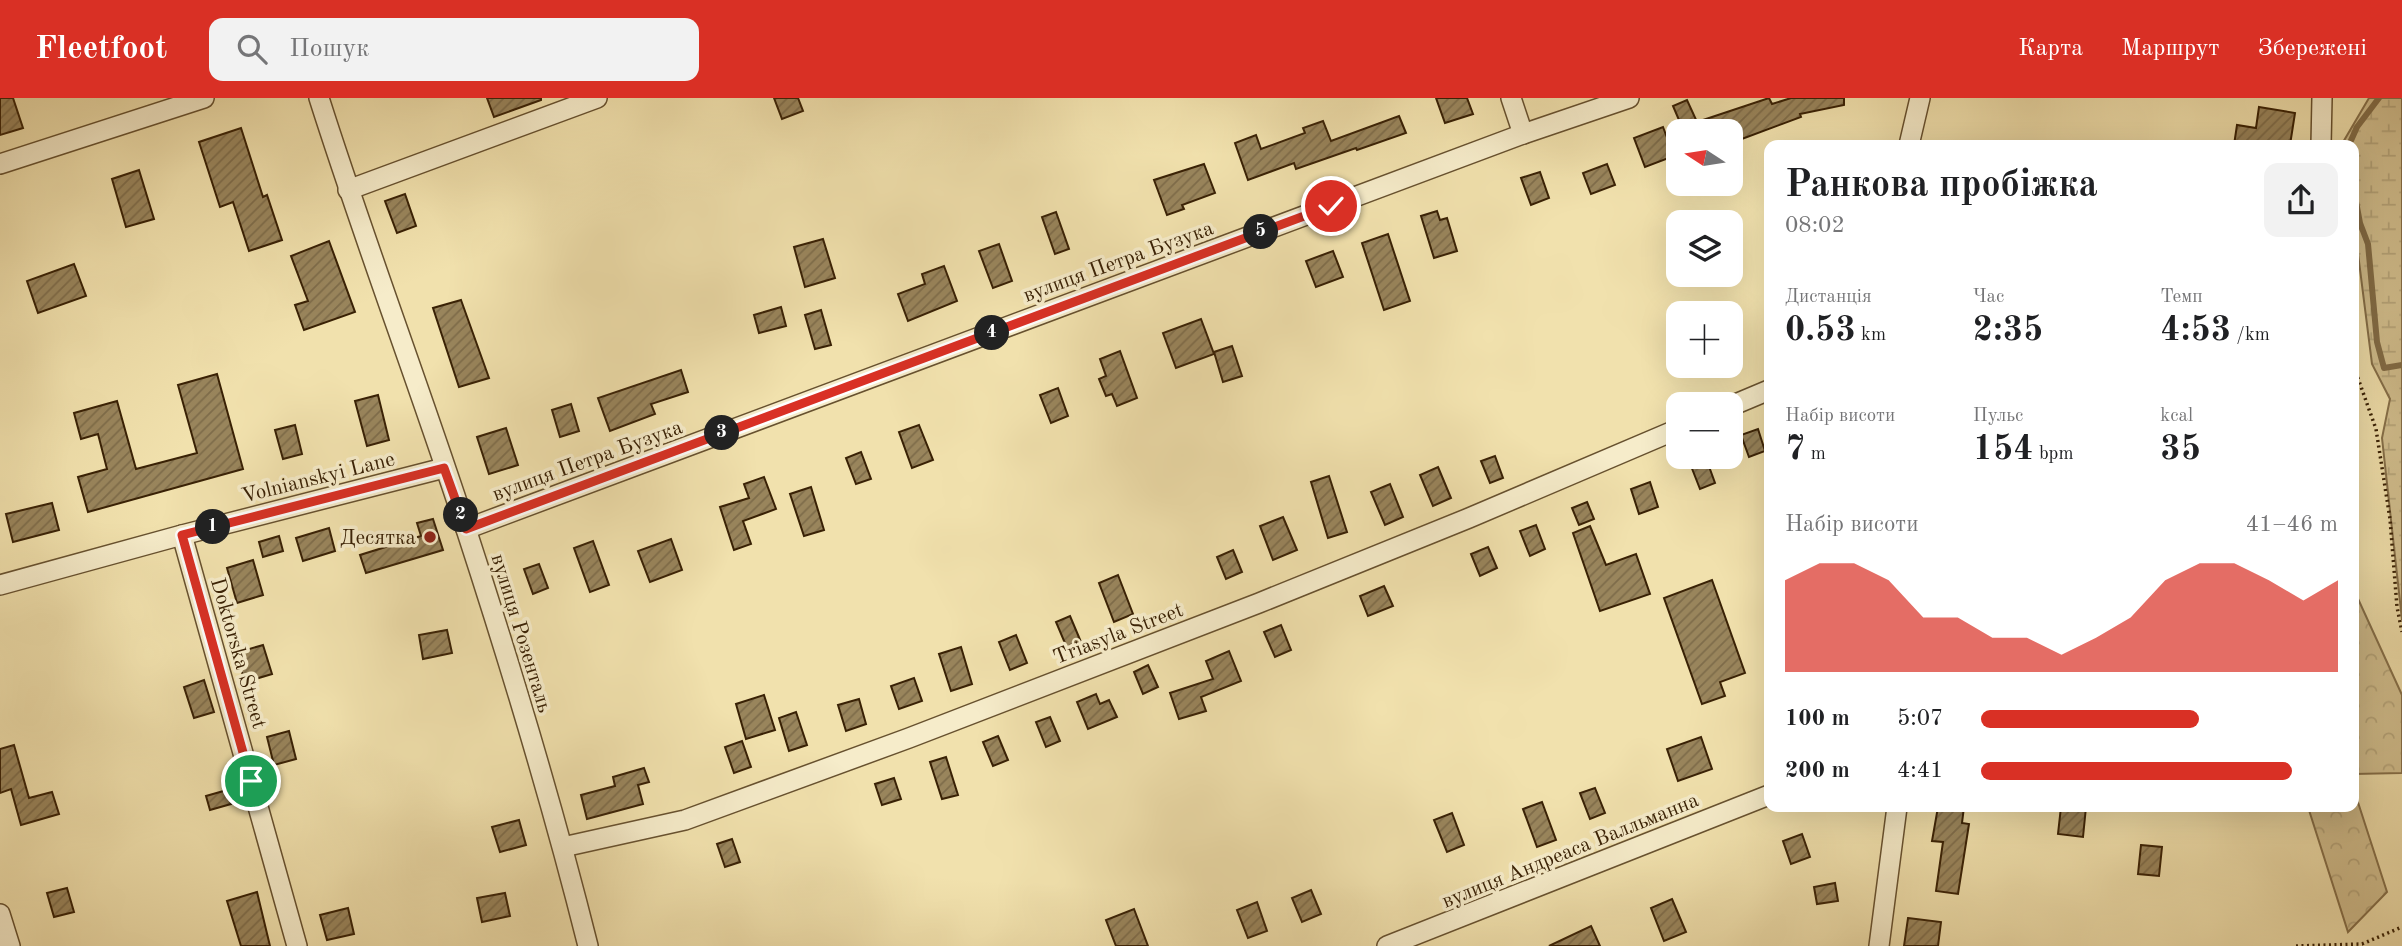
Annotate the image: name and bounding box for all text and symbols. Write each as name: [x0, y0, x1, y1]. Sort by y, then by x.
search box: [209, 18, 699, 81]
icon: search: [233, 30, 271, 68]
text: Fleetfoot: [35, 33, 167, 66]
text: Пошук: [289, 36, 369, 62]
text: Карта: [2018, 37, 2083, 61]
text: Маршрут: [2121, 37, 2220, 61]
text: Збережені: [2258, 37, 2367, 61]
north arrow: [1666, 119, 1743, 196]
map controls: [1666, 119, 1743, 469]
button: share: [2264, 163, 2338, 237]
text: Ранкова пробіжка: [1785, 167, 2098, 205]
pin: [1301, 176, 1361, 236]
icon: check: [1312, 187, 1350, 225]
button: layers: [1666, 210, 1743, 287]
pin: 5: [1244, 214, 1278, 250]
text: 08:02: [1785, 214, 1845, 237]
street label: вулиця Петра Бузука: [1021, 218, 1216, 307]
text: 5: [1255, 222, 1266, 241]
text: Дистанція: [1785, 288, 1872, 307]
text: Час: [1973, 288, 2004, 307]
text: Темп: [2160, 288, 2203, 307]
button: +: [1666, 301, 1743, 378]
text: 0.53: [1785, 313, 1856, 348]
text: 2:35: [1973, 313, 2043, 348]
text: 4:53: [2160, 313, 2231, 348]
pin: 4: [974, 316, 1010, 350]
text: 4: [986, 323, 997, 342]
text: km: [1856, 326, 1886, 345]
text: /km: [2231, 326, 2270, 345]
button: −: [1666, 392, 1743, 469]
text: Набір висоти: [1785, 407, 1895, 426]
text: Пульс: [1973, 407, 2023, 426]
text: kcal: [2160, 407, 2193, 426]
pin: 3: [704, 416, 740, 450]
street label: вулиця Петра Бузука: [490, 417, 685, 506]
text: 3: [716, 423, 727, 442]
text: 7: [1785, 432, 1805, 467]
text: 154: [1973, 432, 2034, 467]
text: 35: [2160, 432, 2201, 467]
text: m: [1805, 445, 1826, 464]
text: bpm: [2034, 445, 2074, 464]
street label: Volnianskyi Lane: [240, 449, 397, 508]
pin: 2: [444, 498, 478, 532]
text: 2: [455, 505, 466, 524]
pin: 1: [196, 510, 230, 544]
text: Набір висоти: [1785, 513, 1919, 536]
text: 41–46 m: [2246, 513, 2338, 536]
text: 1: [207, 517, 218, 536]
place label: Десятка: [340, 528, 416, 549]
marker: Десятка: [422, 529, 438, 545]
street label: вулиця Розенталь: [486, 552, 555, 715]
street label: Doktorska Street: [206, 576, 269, 731]
street label: Triasyla Street: [1051, 600, 1186, 669]
text: 100 m: [1785, 707, 1850, 730]
text: 5:07: [1897, 707, 1943, 730]
pin: [221, 751, 281, 811]
text: 200 m: [1785, 759, 1850, 782]
text: 4:41: [1897, 759, 1943, 782]
icon: arrive: [232, 762, 270, 800]
street label: вулиця Андреаса Валльманна: [1439, 790, 1702, 913]

